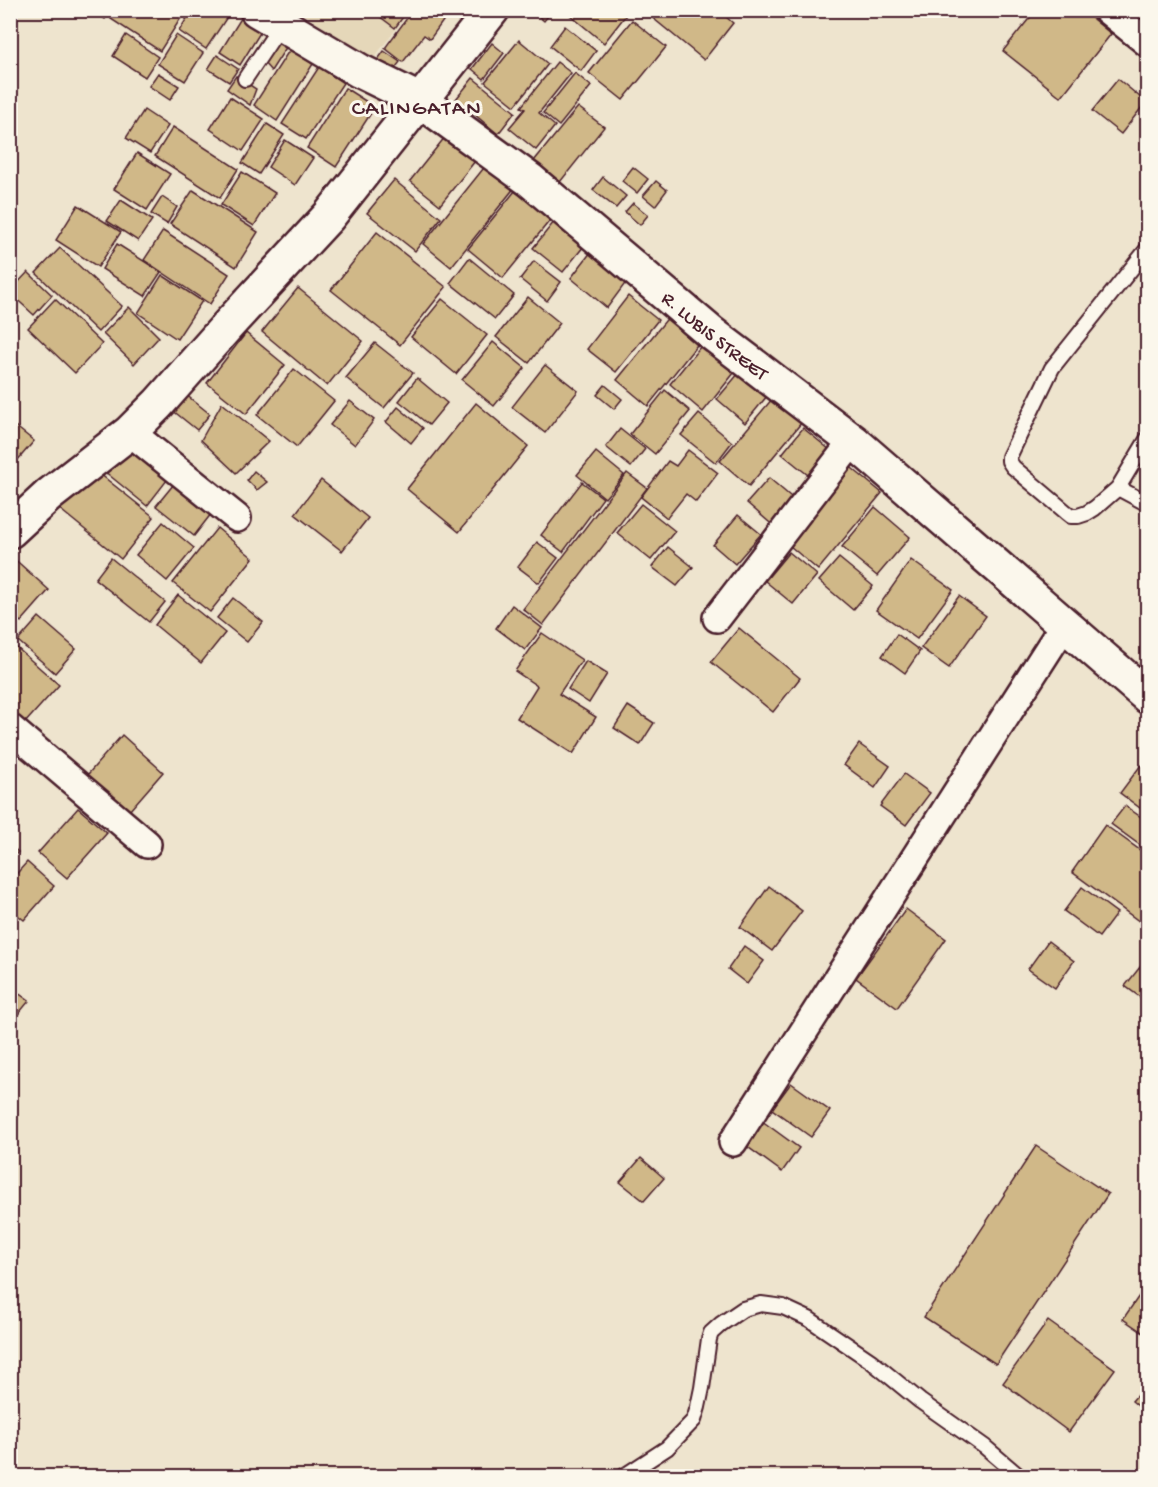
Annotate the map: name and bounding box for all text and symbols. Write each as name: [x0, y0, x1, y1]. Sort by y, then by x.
district label: CALINGATAN: [352, 97, 482, 123]
street label: R. LUBIS STREET: [655, 288, 772, 388]

